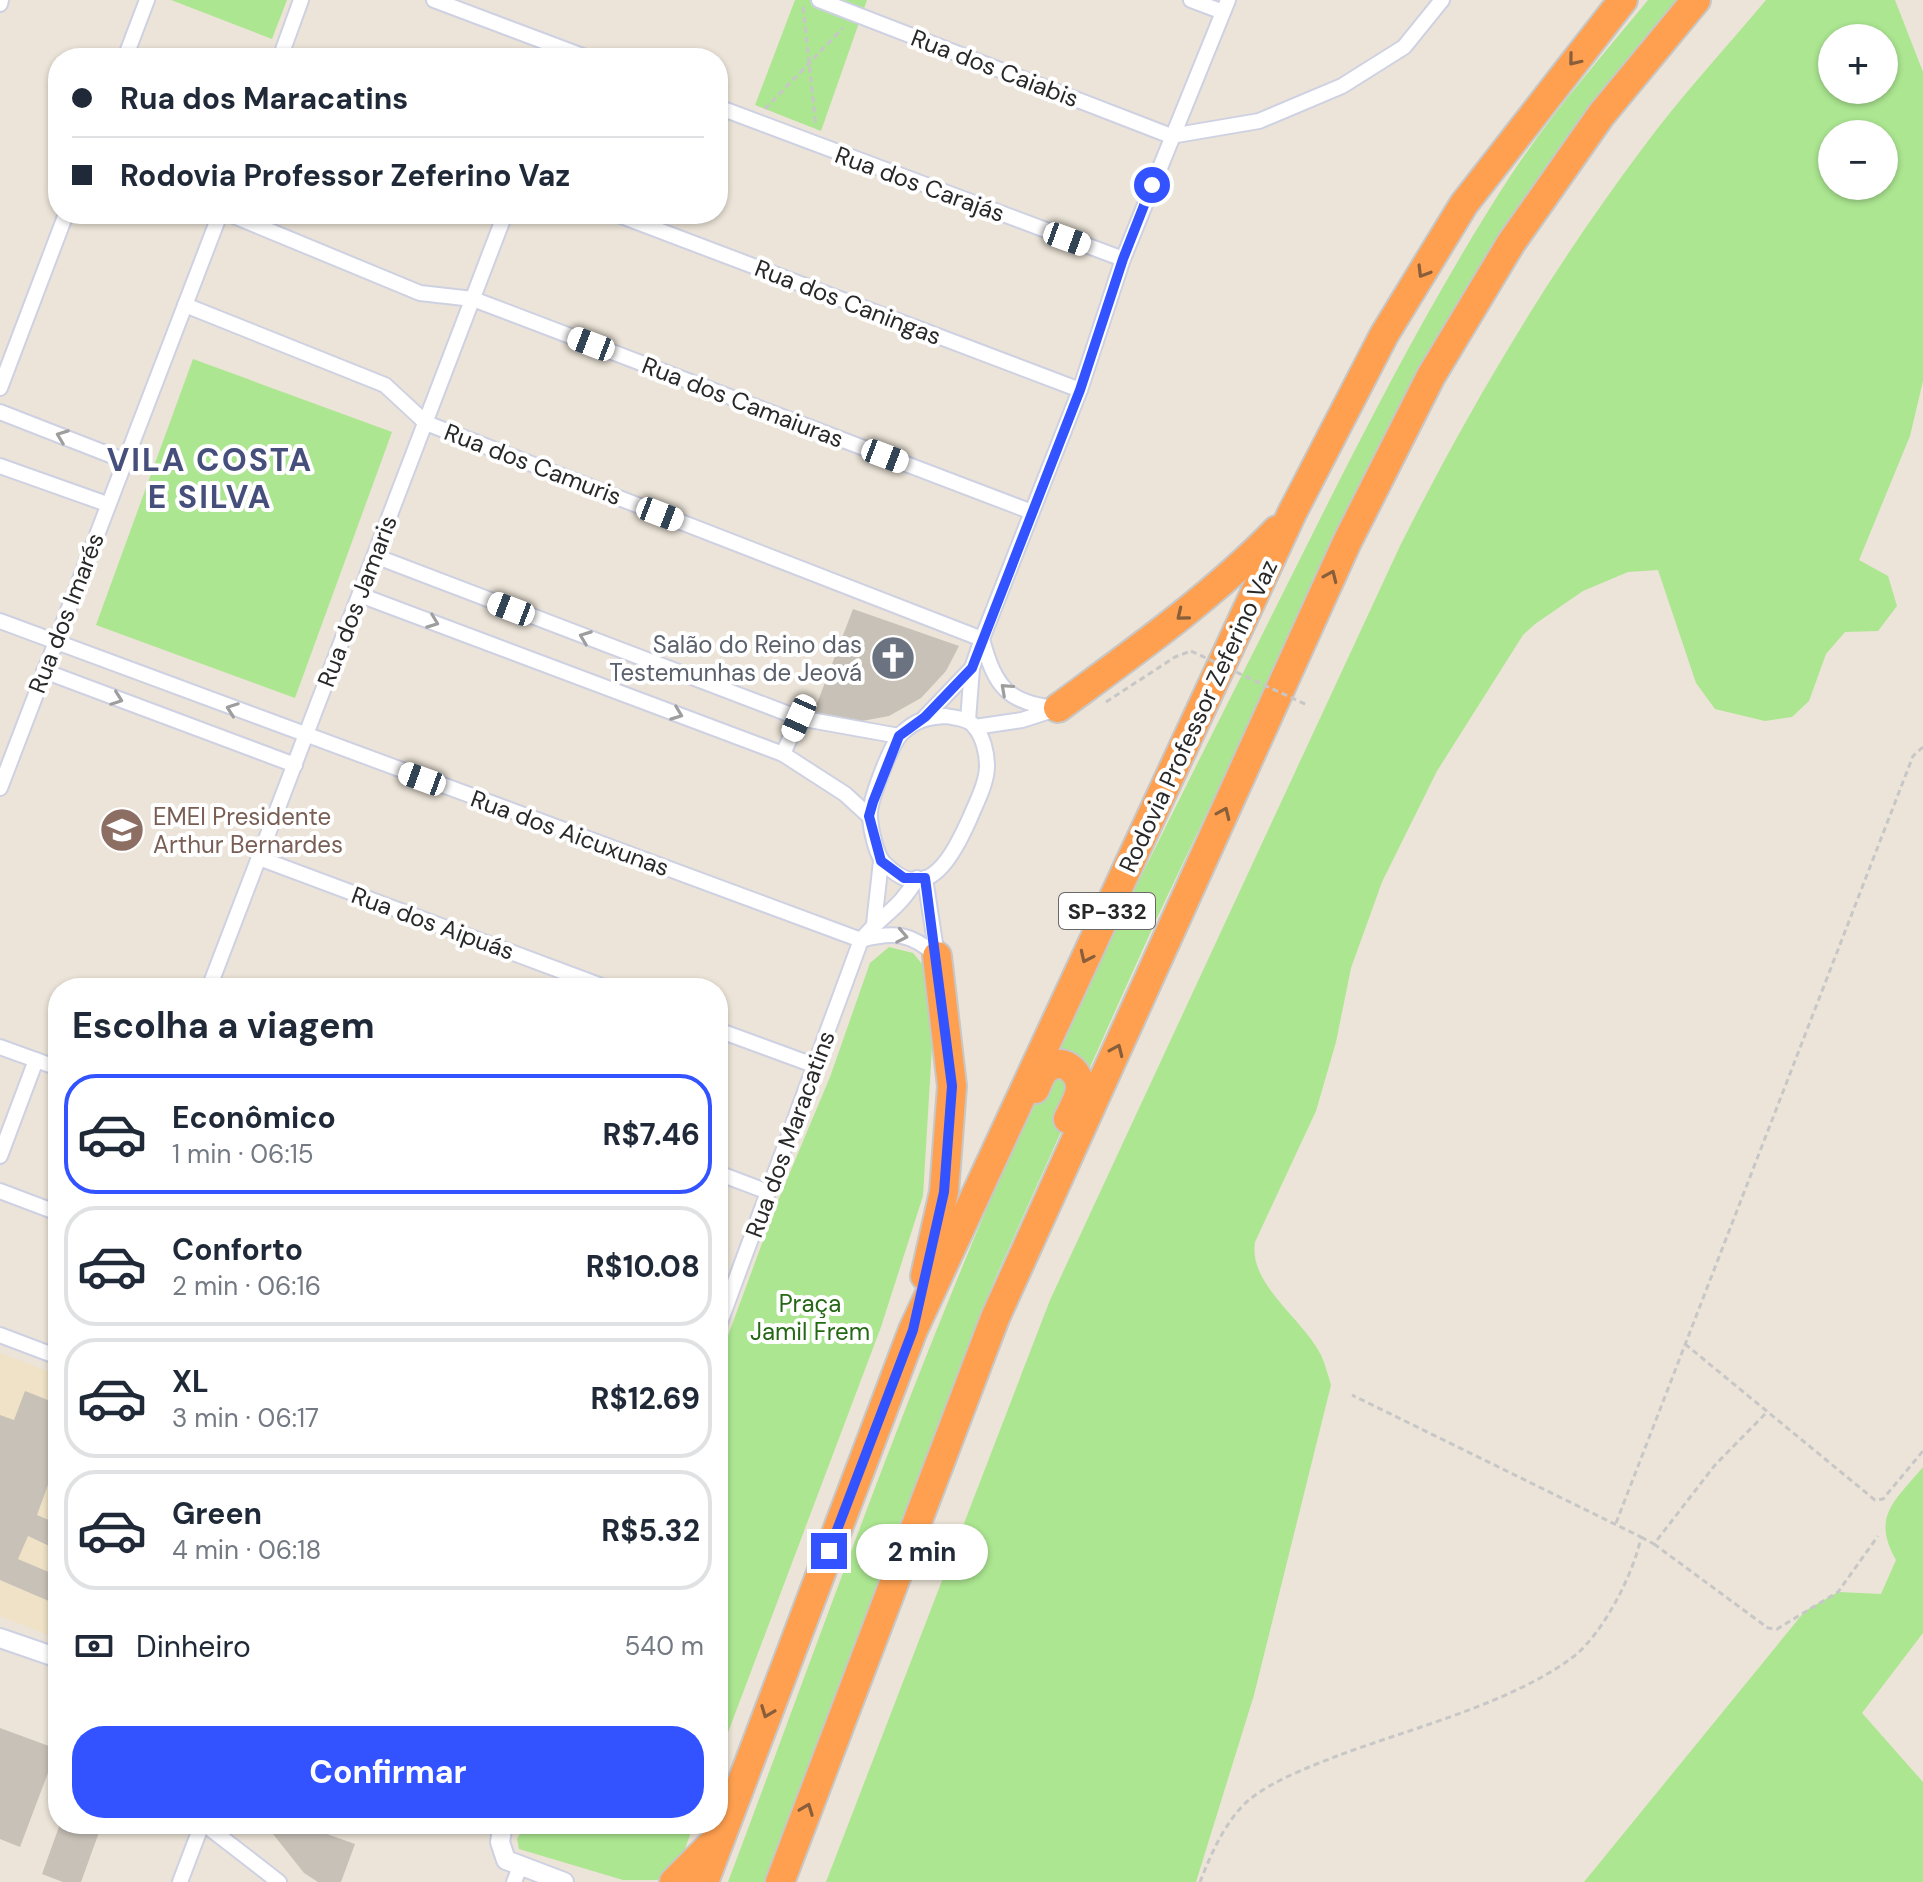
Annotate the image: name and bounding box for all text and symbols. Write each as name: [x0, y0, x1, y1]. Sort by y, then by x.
street label: Rua dos Caiabis: [907, 22, 1083, 114]
map controls: [1818, 24, 1898, 200]
button: +: [1818, 24, 1898, 104]
one-way arrow: [1569, 51, 1584, 65]
text: Rua dos Maracatins: [120, 79, 408, 118]
button: −: [1818, 120, 1898, 200]
street label: Rua dos Carajás: [831, 139, 1009, 229]
text: Rodovia Professor Zeferino Vaz: [120, 156, 570, 195]
route start: [1134, 167, 1170, 203]
car: [1040, 220, 1094, 258]
street label: Rua dos Caningas: [750, 252, 946, 352]
one-way arrow: [1417, 263, 1432, 277]
car: [564, 324, 618, 364]
street label: Rua dos Camaiuras: [638, 349, 848, 455]
street label: Rua dos Camuris: [440, 416, 626, 512]
one-way arrow: [56, 429, 70, 446]
car: [858, 436, 912, 476]
district label: VILA COSTA E SILVA: [107, 439, 313, 518]
car: [633, 494, 687, 534]
street label: Rua dos Jamaris: [310, 511, 404, 691]
street label: Rua dos Imarés: [21, 528, 111, 698]
street label: Rodovia Professor Zeferino Vaz: [1112, 555, 1284, 877]
one-way arrow: [1321, 570, 1337, 585]
car: [484, 589, 538, 629]
one-way arrow: [1177, 605, 1191, 620]
one-way arrow: [425, 612, 439, 629]
place label: Salão do Reino das Testemunhas de Jeová: [609, 629, 862, 688]
one-way arrow: [579, 631, 593, 647]
church icon: Salão do Reino das Testemunhas de Jeová: [869, 634, 917, 682]
one-way arrow: [1001, 684, 1016, 699]
one-way arrow: [109, 689, 123, 706]
car: [778, 691, 820, 745]
one-way arrow: [226, 702, 240, 719]
one-way arrow: [669, 704, 683, 721]
car: [395, 760, 449, 798]
street label: Rua dos Aicuxunas: [467, 783, 673, 883]
place label: EMEI Presidente Arthur Bernardes: [153, 801, 343, 860]
school or university icon: EMEI Presidente Arthur Bernardes: [98, 806, 146, 854]
one-way arrow: [1214, 807, 1230, 821]
street label: Rua dos Aipuás: [347, 879, 519, 967]
road number: SP-332: [1059, 893, 1155, 929]
one-way arrow: [894, 927, 908, 944]
one-way arrow: [1080, 949, 1096, 963]
text: Escolha a viagem: [72, 1002, 375, 1049]
street label: Rua dos Maracatins: [738, 1026, 842, 1242]
one-way arrow: [1107, 1044, 1123, 1058]
icon: car: [76, 1098, 148, 1170]
text: Econômico: [172, 1098, 336, 1137]
text: R$7.46: [603, 1115, 700, 1154]
text: 1 min · 06:15: [172, 1137, 314, 1171]
icon: car: [76, 1230, 148, 1302]
text: Conforto: [172, 1230, 303, 1269]
text: R$10.08: [586, 1247, 700, 1286]
text: 2 min · 06:16: [172, 1269, 321, 1303]
park label: Praça Jamil Frem: [750, 1288, 870, 1347]
icon: car: [76, 1362, 148, 1434]
text: XL: [172, 1362, 209, 1401]
text: R$12.69: [591, 1379, 700, 1418]
text: 3 min · 06:17: [172, 1401, 319, 1435]
icon: car: [76, 1494, 148, 1566]
text: Green: [172, 1494, 262, 1533]
text: R$5.32: [601, 1511, 700, 1550]
callout: 2 min: [857, 1523, 989, 1579]
text: 4 min · 06:18: [172, 1533, 321, 1567]
route end: [811, 1533, 847, 1569]
text: 2 min: [888, 1535, 956, 1569]
icon: cash: [72, 1624, 116, 1668]
text: Dinheiro: [136, 1627, 251, 1666]
text: 540 m: [624, 1629, 704, 1663]
one-way arrow: [760, 1704, 777, 1718]
button: Confirmar: [72, 1726, 704, 1818]
one-way arrow: [797, 1803, 814, 1817]

